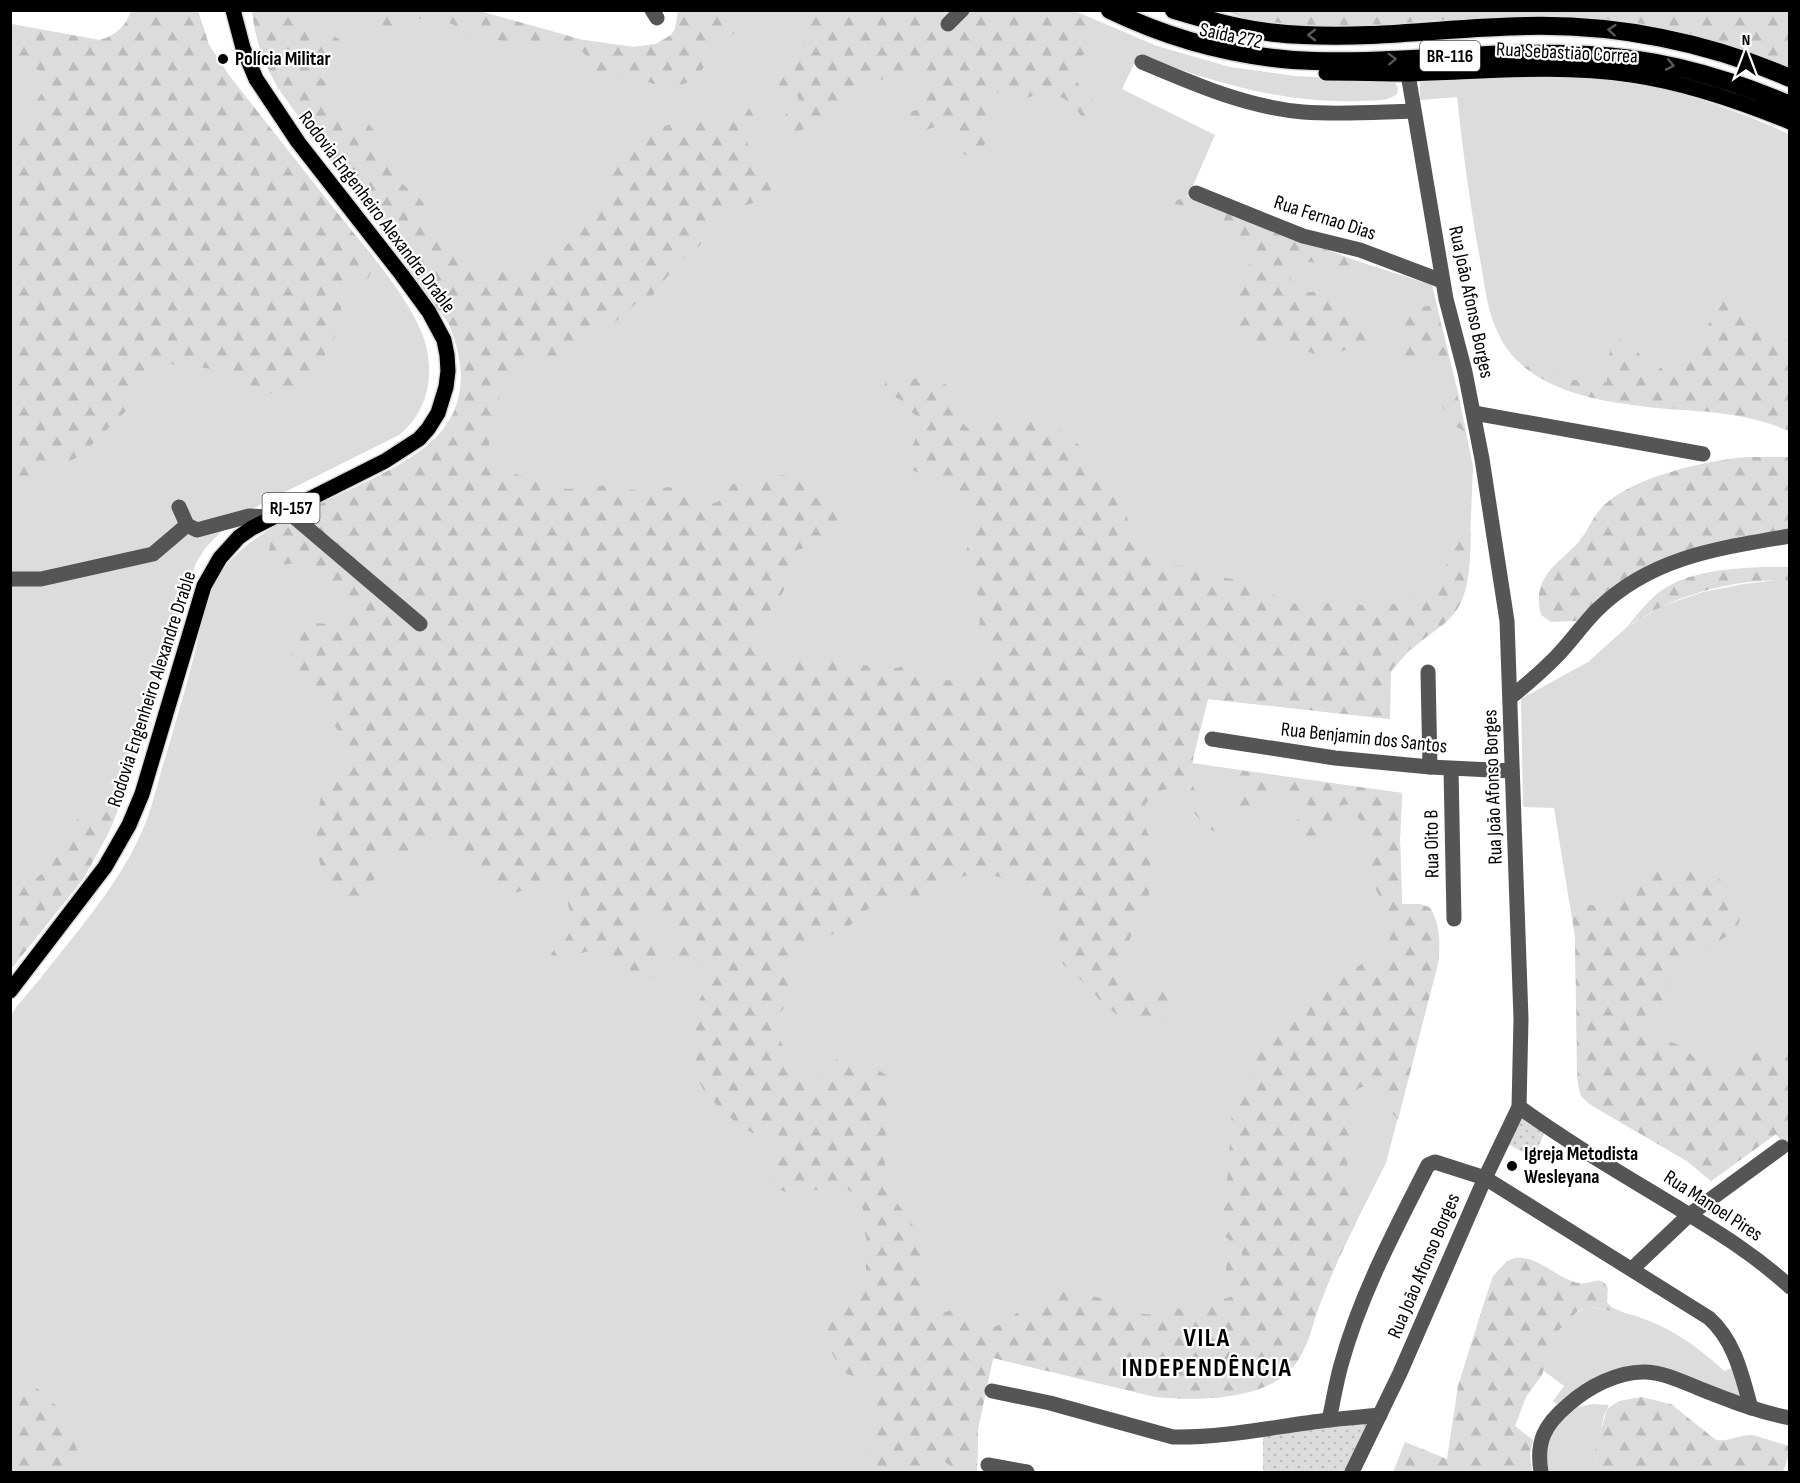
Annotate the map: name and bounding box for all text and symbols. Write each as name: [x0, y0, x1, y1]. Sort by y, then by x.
street label: Saída 272: [1197, 18, 1265, 54]
one-way arrow: [1607, 24, 1616, 37]
north arrow: [1716, 24, 1776, 84]
one-way arrow: [1308, 29, 1317, 41]
text: N: [1742, 31, 1750, 50]
street label: Rua Sebastião Correa: [1495, 37, 1639, 69]
road number: BR-116: [1420, 41, 1480, 71]
place label: Polícia Militar: [235, 47, 331, 71]
marker: Polícia Militar: [216, 52, 230, 66]
one-way arrow: [1387, 53, 1396, 66]
one-way arrow: [1665, 58, 1675, 71]
street label: Rodovia Engenheiro Alexandre Drable: [293, 106, 461, 318]
street label: Rua Fernao Dias: [1271, 190, 1379, 246]
street label: Rua João Afonso Borges: [1443, 224, 1499, 380]
road number: RJ-157: [262, 493, 320, 523]
street label: Rodovia Engenheiro Alexandre Drable: [102, 568, 202, 810]
street label: Rua João Afonso Borges: [1478, 709, 1508, 865]
street label: Rua Benjamin dos Santos: [1280, 717, 1448, 759]
street label: Rua Oito B: [1419, 810, 1445, 878]
place label: Igreja Metodista Wesleyana: [1524, 1142, 1638, 1189]
marker: Igreja Metodista Wesleyana: [1505, 1159, 1519, 1173]
street label: Rua Manoel Pires: [1659, 1165, 1767, 1247]
street label: Rua João Afonso Borges: [1383, 1190, 1465, 1342]
district label: VILA INDEPENDÊNCIA: [1122, 1323, 1292, 1384]

